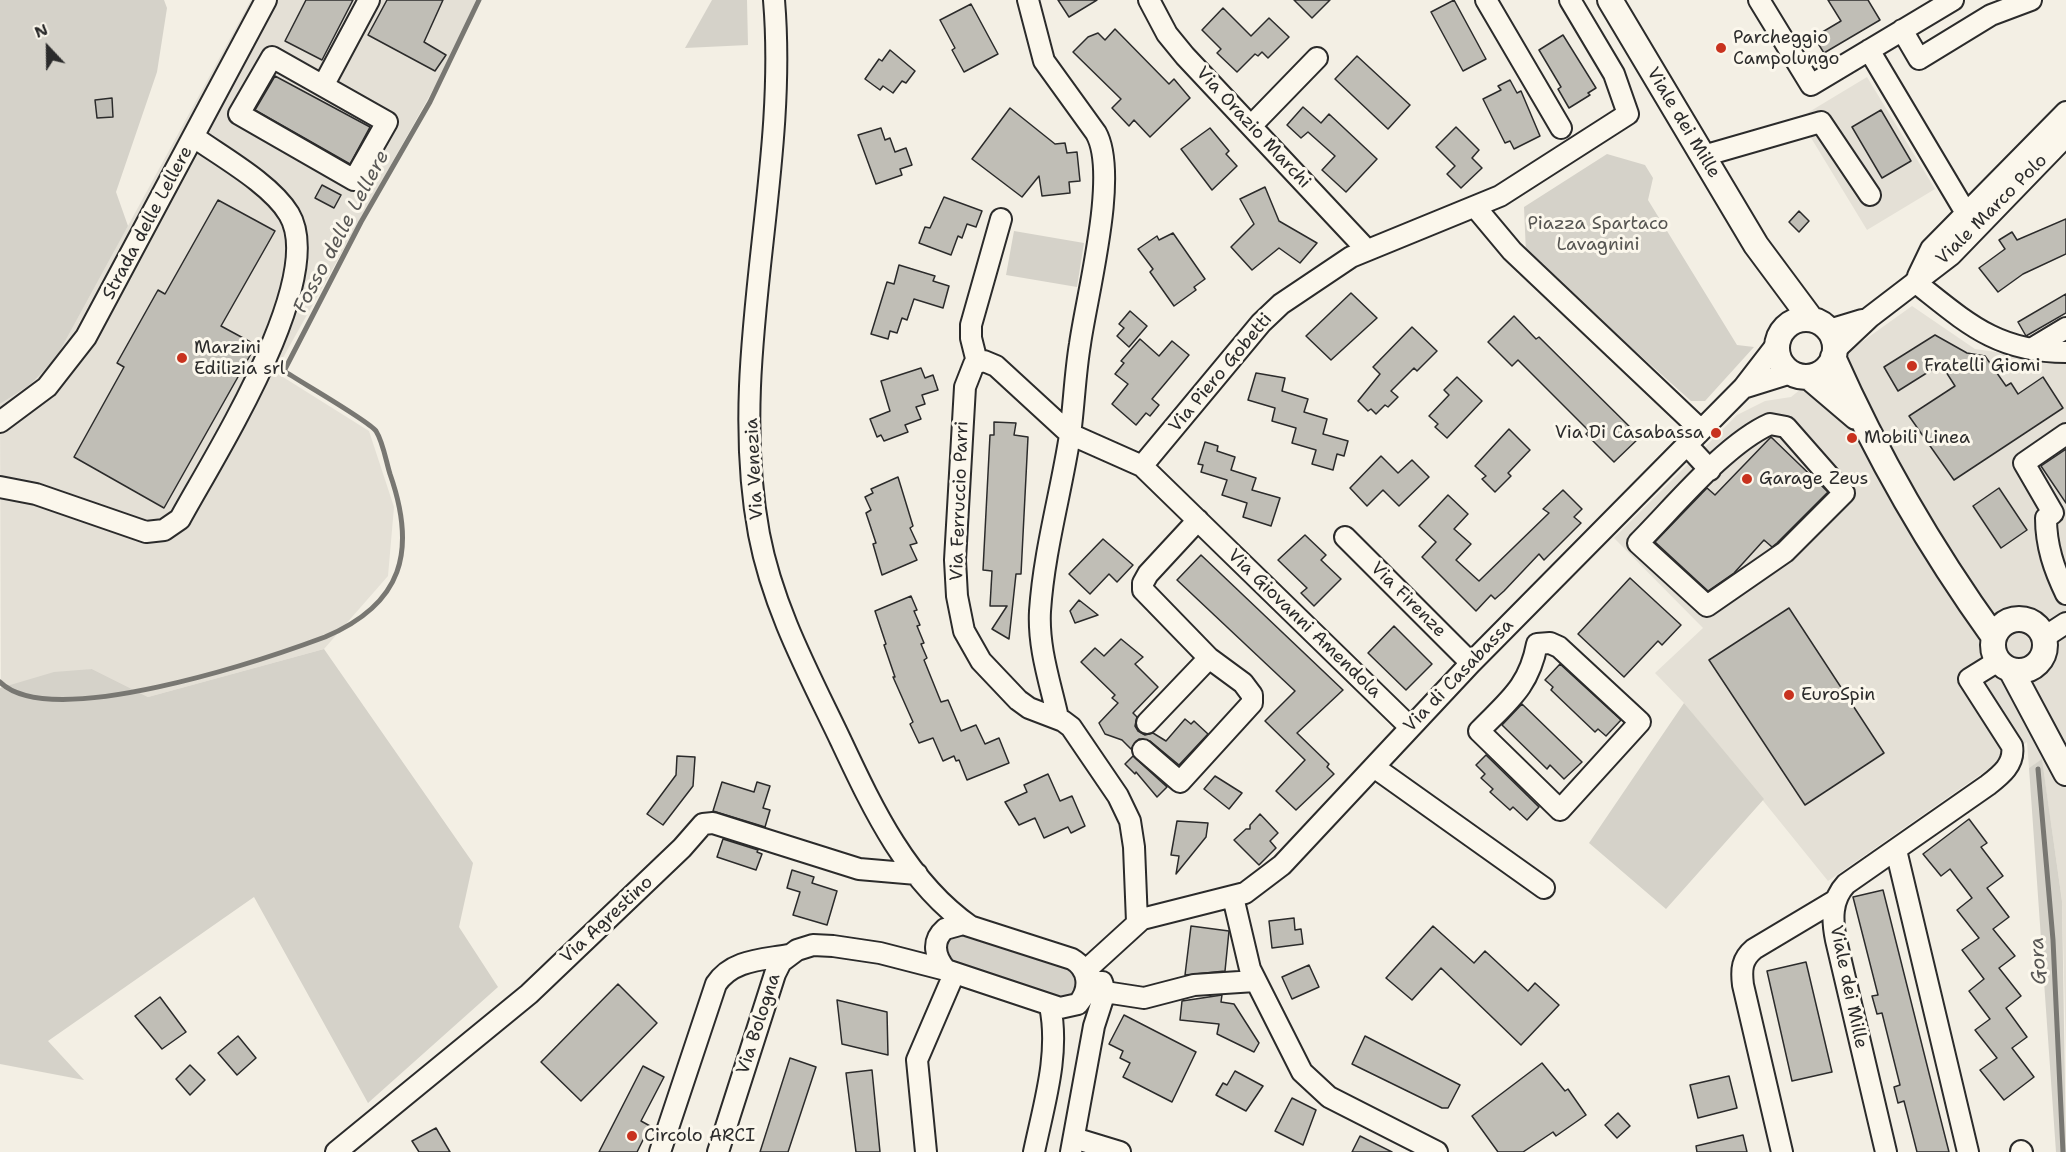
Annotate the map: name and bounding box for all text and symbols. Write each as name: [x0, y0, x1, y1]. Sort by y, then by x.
north arrow: [18, 18, 78, 78]
text: N: [31, 19, 51, 43]
place label: Parcheggio Campolungo: [1733, 27, 1840, 70]
marker: Parcheggio Campolungo: [1714, 41, 1728, 55]
street label: Via Orazio Marchi: [1191, 63, 1315, 193]
street label: Viale dei Mille: [1641, 64, 1725, 182]
street label: Strada delle Lellere: [98, 143, 198, 303]
water label: Fosso delle Lellere: [289, 146, 395, 318]
street label: Viale Marco Polo: [1932, 150, 2052, 270]
park label: Piazza Spartaco Lavagnini: [1528, 213, 1668, 256]
street label: Via Piero Gobetti: [1165, 309, 1277, 437]
place label: Marzini Edilizia srl: [194, 337, 285, 380]
marker: Marzini Edilizia srl: [175, 351, 189, 365]
place label: Fratelli Giomi: [1924, 355, 2041, 377]
marker: Fratelli Giomi: [1905, 359, 1919, 373]
street label: Via Venezia: [742, 417, 768, 521]
street label: Via Ferruccio Parri: [946, 421, 974, 581]
place label: Via Di Casabassa: [1555, 422, 1704, 444]
marker: Via Di Casabassa: [1709, 426, 1723, 440]
place label: Mobili Linea: [1864, 427, 1970, 449]
marker: Mobili Linea: [1845, 431, 1859, 445]
place label: Garage Zeus: [1759, 468, 1869, 490]
marker: Garage Zeus: [1740, 472, 1754, 486]
street label: Via Giovanni Amendola: [1223, 545, 1385, 703]
street label: Via Firenze: [1366, 558, 1450, 642]
street label: Via di Casabassa: [1400, 615, 1518, 737]
place label: EuroSpin: [1801, 684, 1875, 706]
marker: EuroSpin: [1782, 688, 1796, 702]
street label: Via Agrestino: [556, 872, 658, 968]
street label: Viale dei Mille: [1824, 924, 1872, 1050]
water label: Gora: [2026, 937, 2052, 985]
street label: Via Bologna: [733, 971, 785, 1077]
place label: Circolo ARCI: [644, 1125, 755, 1147]
marker: Circolo ARCI: [625, 1129, 639, 1143]

